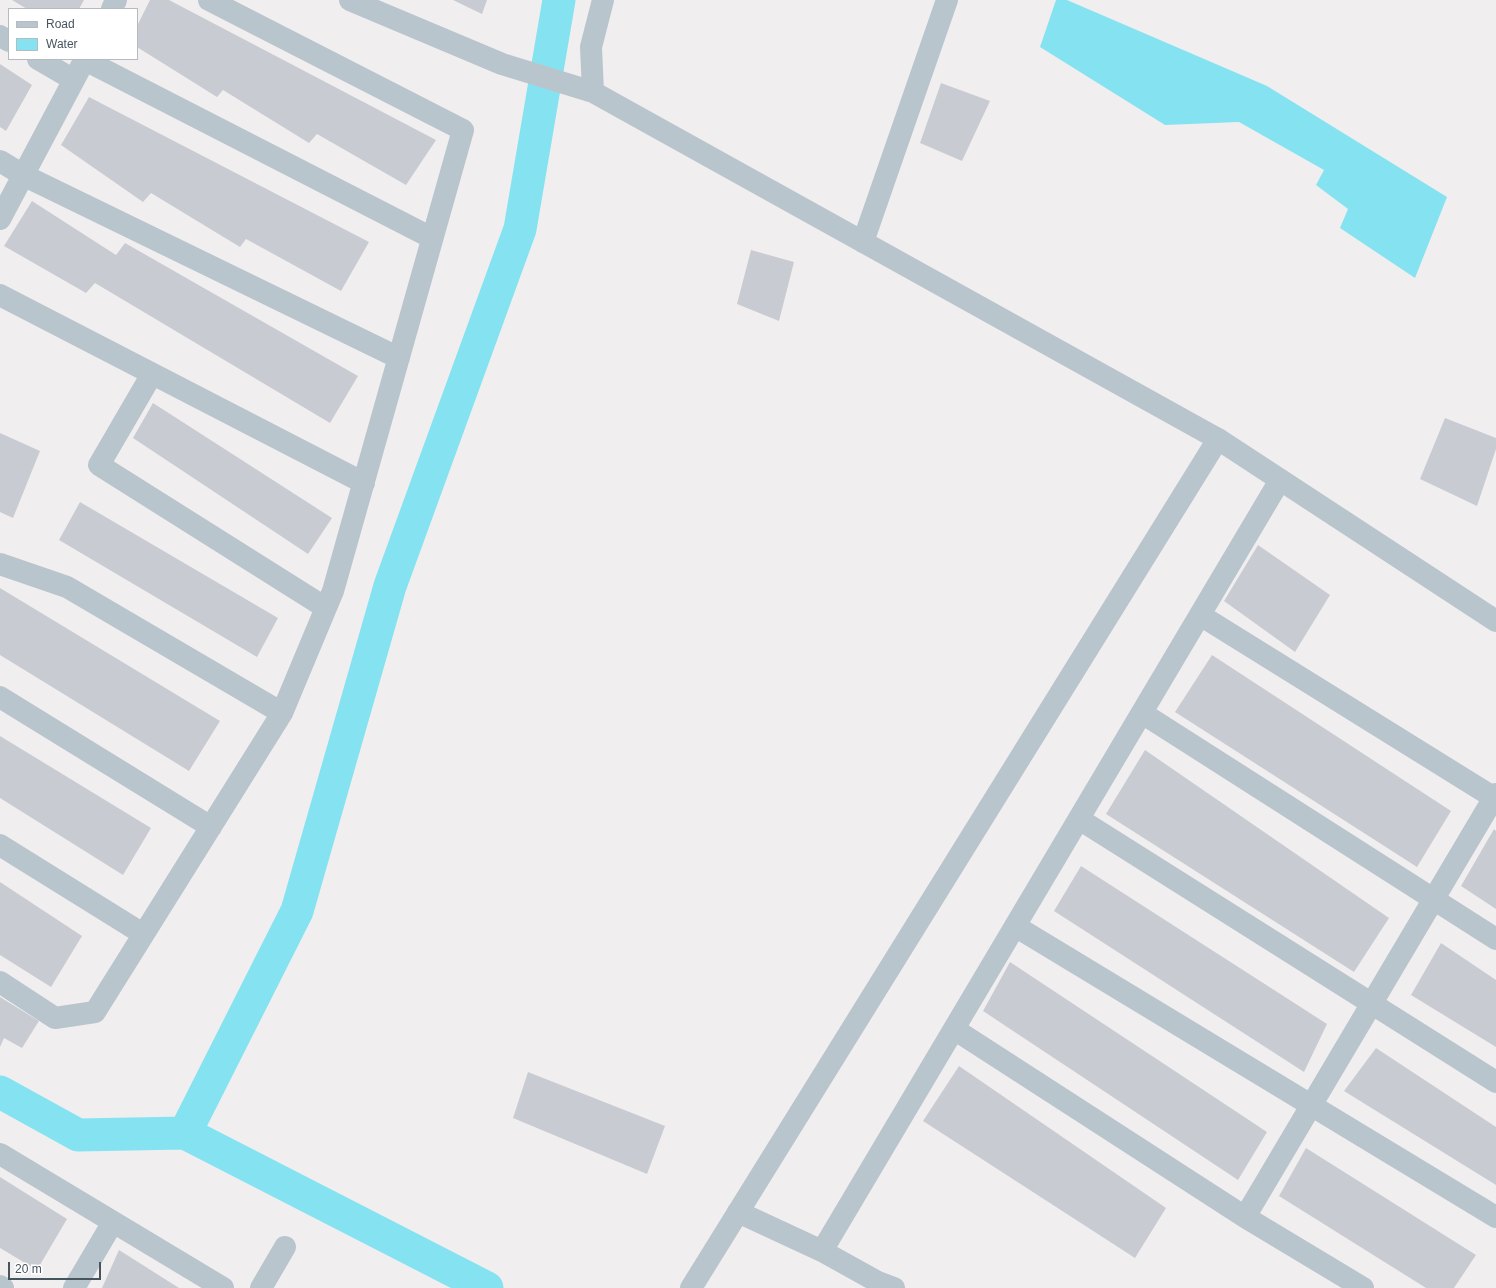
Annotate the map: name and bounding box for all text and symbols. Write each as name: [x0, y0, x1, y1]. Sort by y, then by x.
legend: [8, 8, 138, 60]
text: Road: [46, 17, 75, 31]
text: Water: [46, 37, 78, 51]
scale bar: [10, 1254, 103, 1280]
text: 20 m: [15, 1262, 42, 1276]

